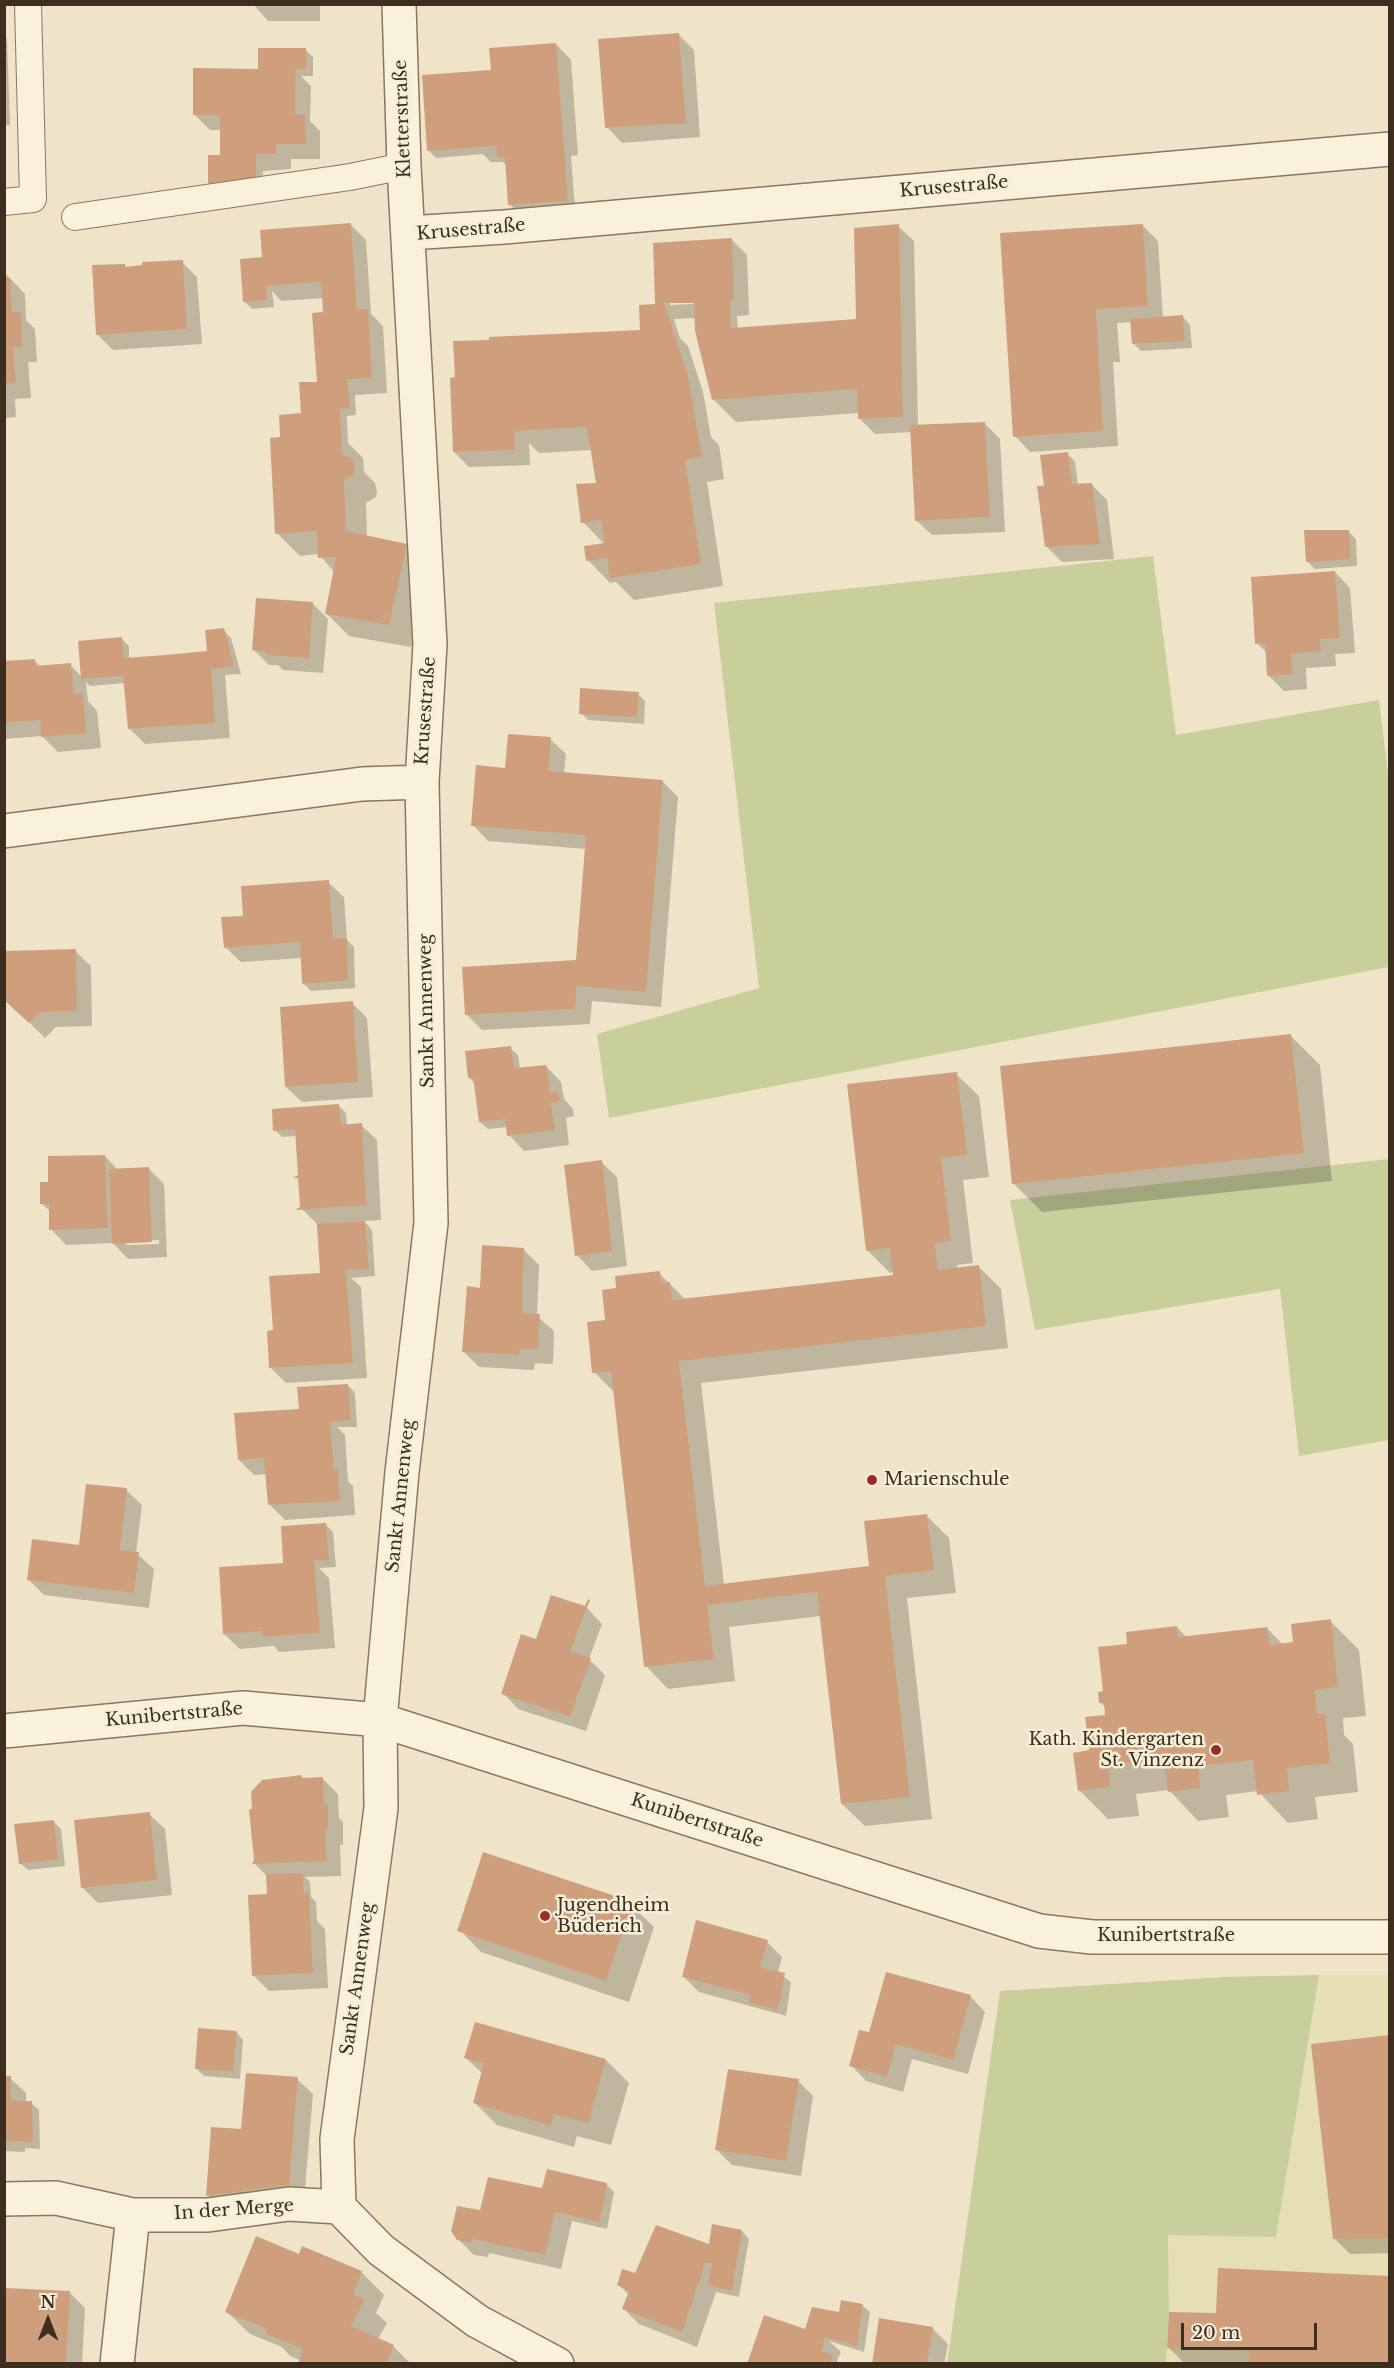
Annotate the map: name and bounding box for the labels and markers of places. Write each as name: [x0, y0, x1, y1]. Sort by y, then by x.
place label: Marienschule: [884, 1469, 1009, 1491]
marker: Marienschule: [865, 1473, 879, 1487]
place label: Kath. Kindergarten St. Vinzenz: [1028, 1729, 1204, 1772]
marker: Kath. Kindergarten St. Vinzenz: [1209, 1743, 1223, 1757]
place label: Jugendheim Büderich: [557, 1895, 669, 1938]
marker: Jugendheim Büderich: [538, 1909, 552, 1923]

